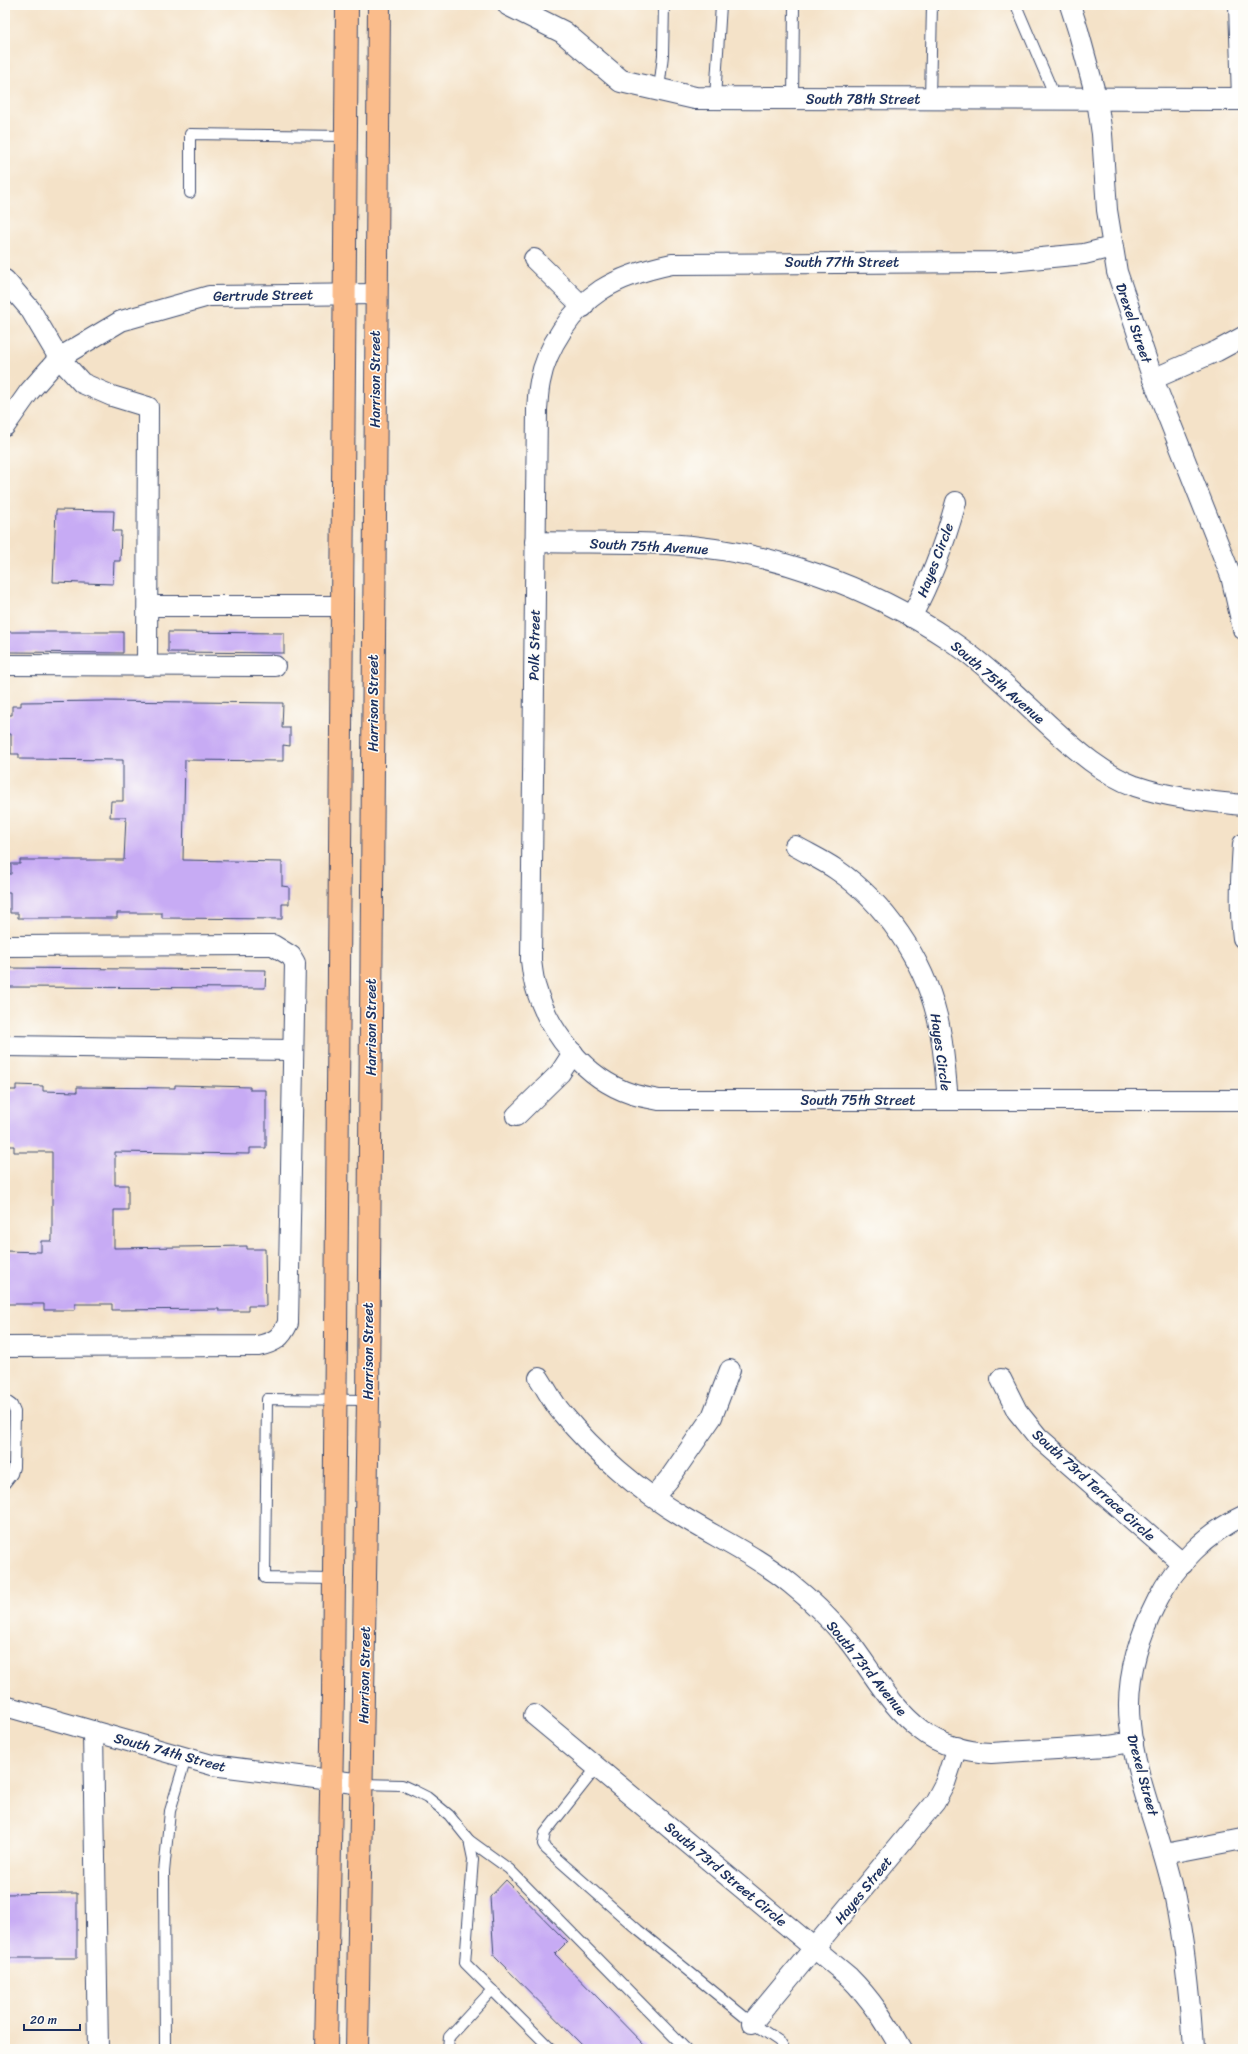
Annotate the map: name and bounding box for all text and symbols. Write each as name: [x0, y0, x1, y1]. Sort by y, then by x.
street label: South 78th Street: [806, 87, 920, 112]
street label: South 77th Street: [785, 250, 899, 275]
street label: Drexel Street: [1108, 280, 1159, 368]
street label: Gertrude Street: [213, 282, 313, 309]
street label: Harrison Street: [363, 330, 388, 428]
street label: Hayes Circle: [910, 519, 961, 601]
street label: South 75th Avenue: [589, 531, 709, 562]
street label: Polk Street: [521, 609, 548, 681]
street label: South 75th Avenue: [945, 634, 1051, 731]
street label: Harrison Street: [361, 654, 386, 752]
street label: Harrison Street: [359, 978, 384, 1076]
street label: Hayes Circle: [923, 1012, 958, 1092]
street label: South 75th Street: [801, 1088, 915, 1113]
street label: Harrison Street: [356, 1302, 381, 1400]
street label: South 73rd Terrace Circle: [1026, 1423, 1161, 1548]
street label: South 73rd Avenue: [820, 1615, 914, 1722]
street label: Harrison Street: [351, 1626, 378, 1724]
street label: South 74th Street: [111, 1726, 229, 1779]
street label: Drexel Street: [1120, 1732, 1166, 1820]
street label: South 73rd Street Circle: [659, 1815, 793, 1934]
street label: Hayes Street: [828, 1851, 899, 1930]
scale bar: [24, 2006, 80, 2032]
text: 20 m: [30, 2009, 57, 2031]

